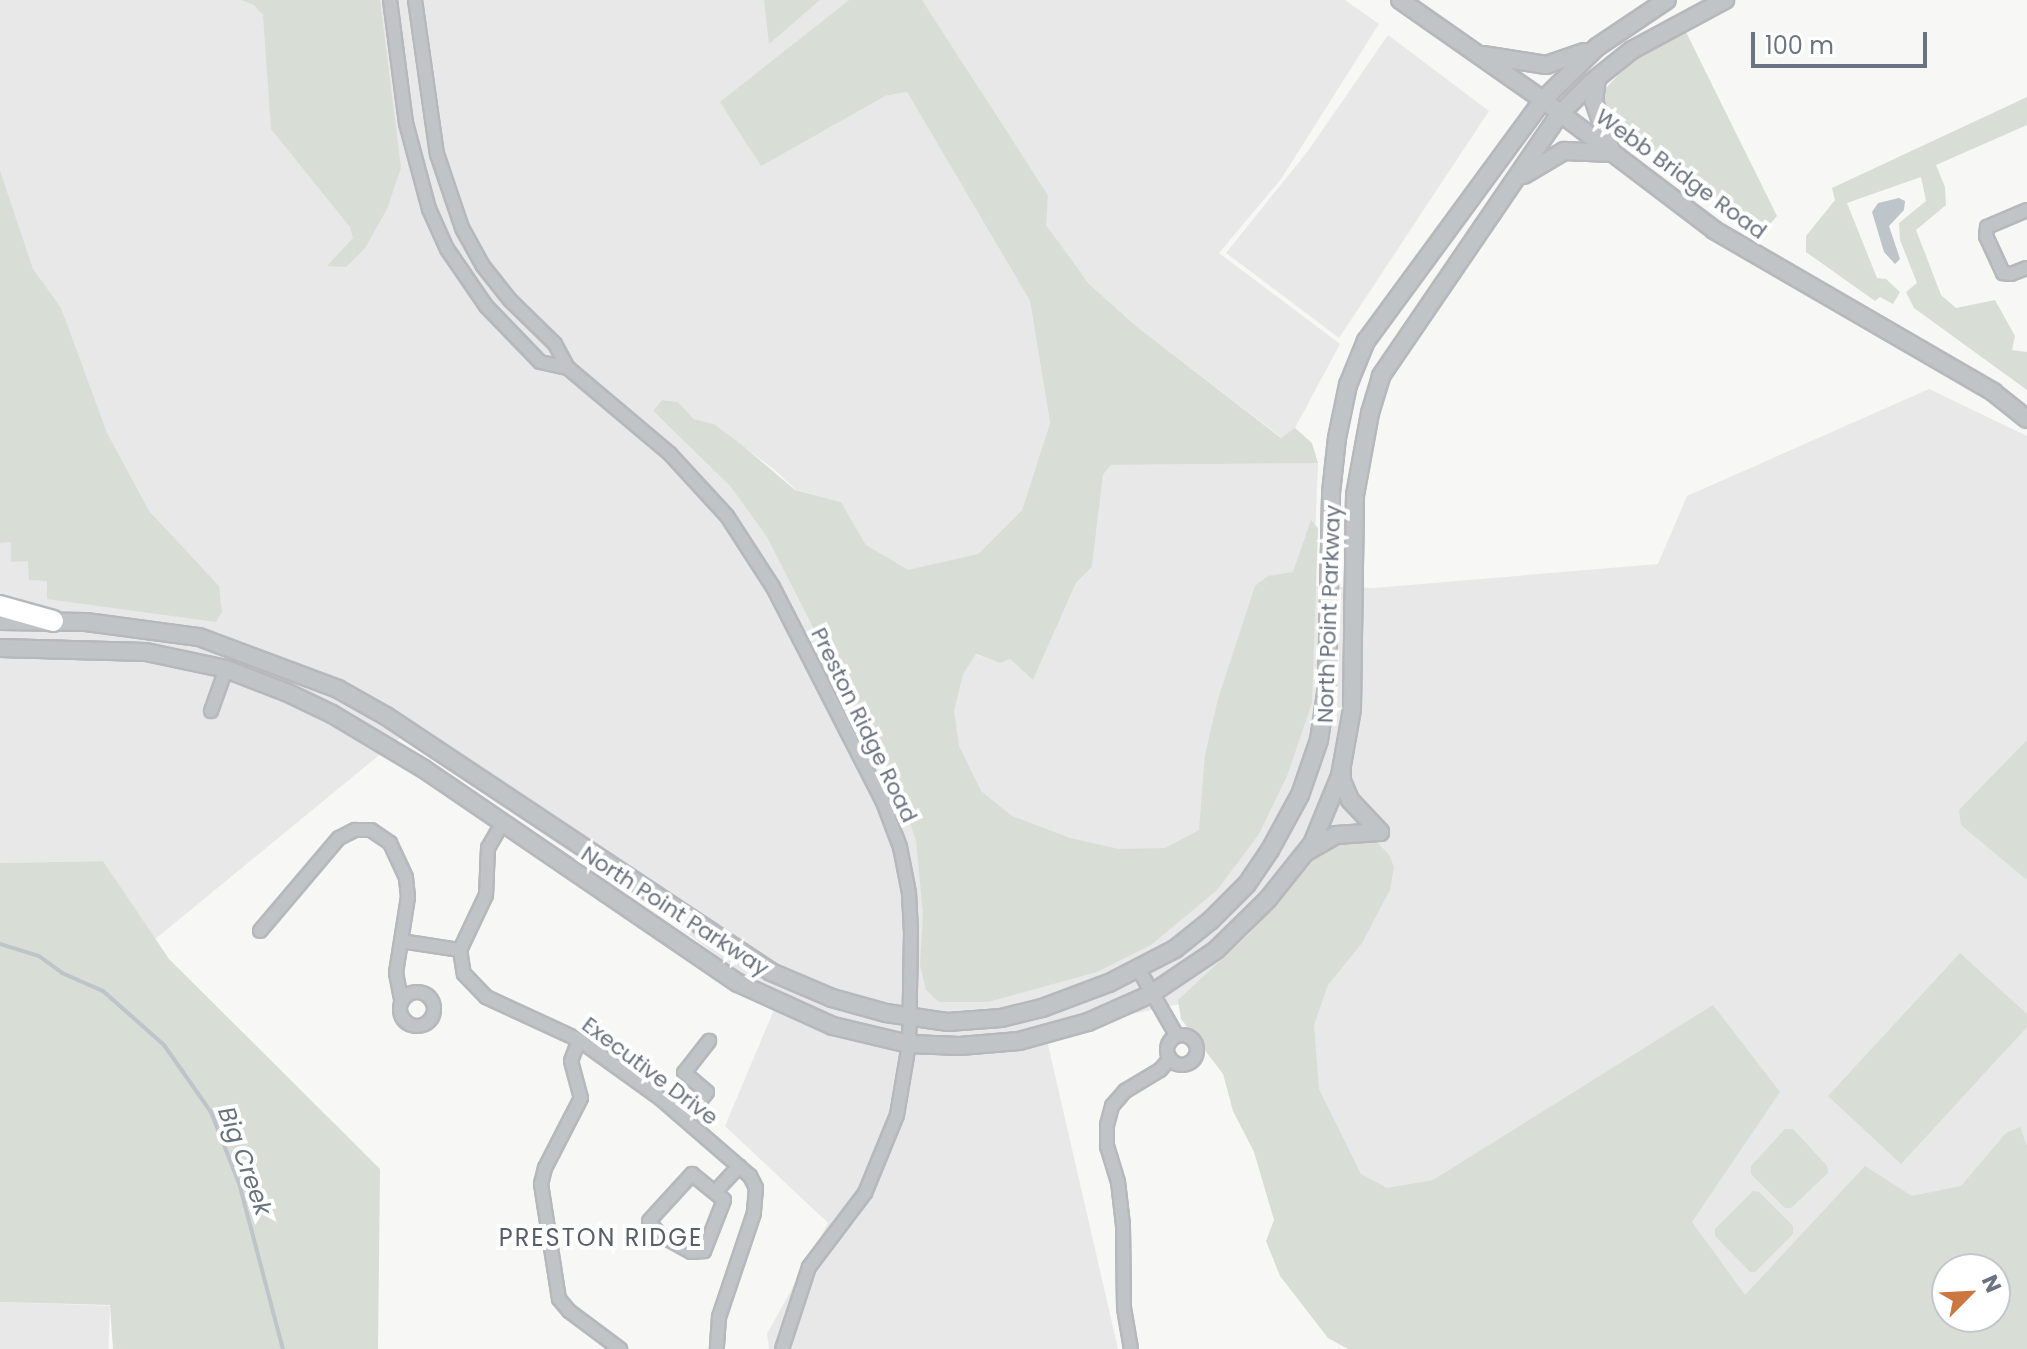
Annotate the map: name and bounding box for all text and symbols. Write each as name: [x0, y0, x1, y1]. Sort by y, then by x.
scale bar: [1755, 16, 1931, 66]
text: 100 m: [1765, 29, 1834, 62]
street label: Webb Bridge Road: [1591, 103, 1771, 245]
street label: North Point Parkway: [1312, 504, 1346, 724]
street label: Preston Ridge Road: [805, 623, 923, 827]
street label: North Point Parkway: [576, 840, 774, 982]
street label: Executive Drive: [577, 1011, 723, 1131]
water label: Big Creek: [212, 1103, 278, 1219]
district label: PRESTON RIDGE: [499, 1224, 703, 1252]
north arrow: [1931, 1253, 2011, 1333]
text: N: [1974, 1270, 2009, 1298]

